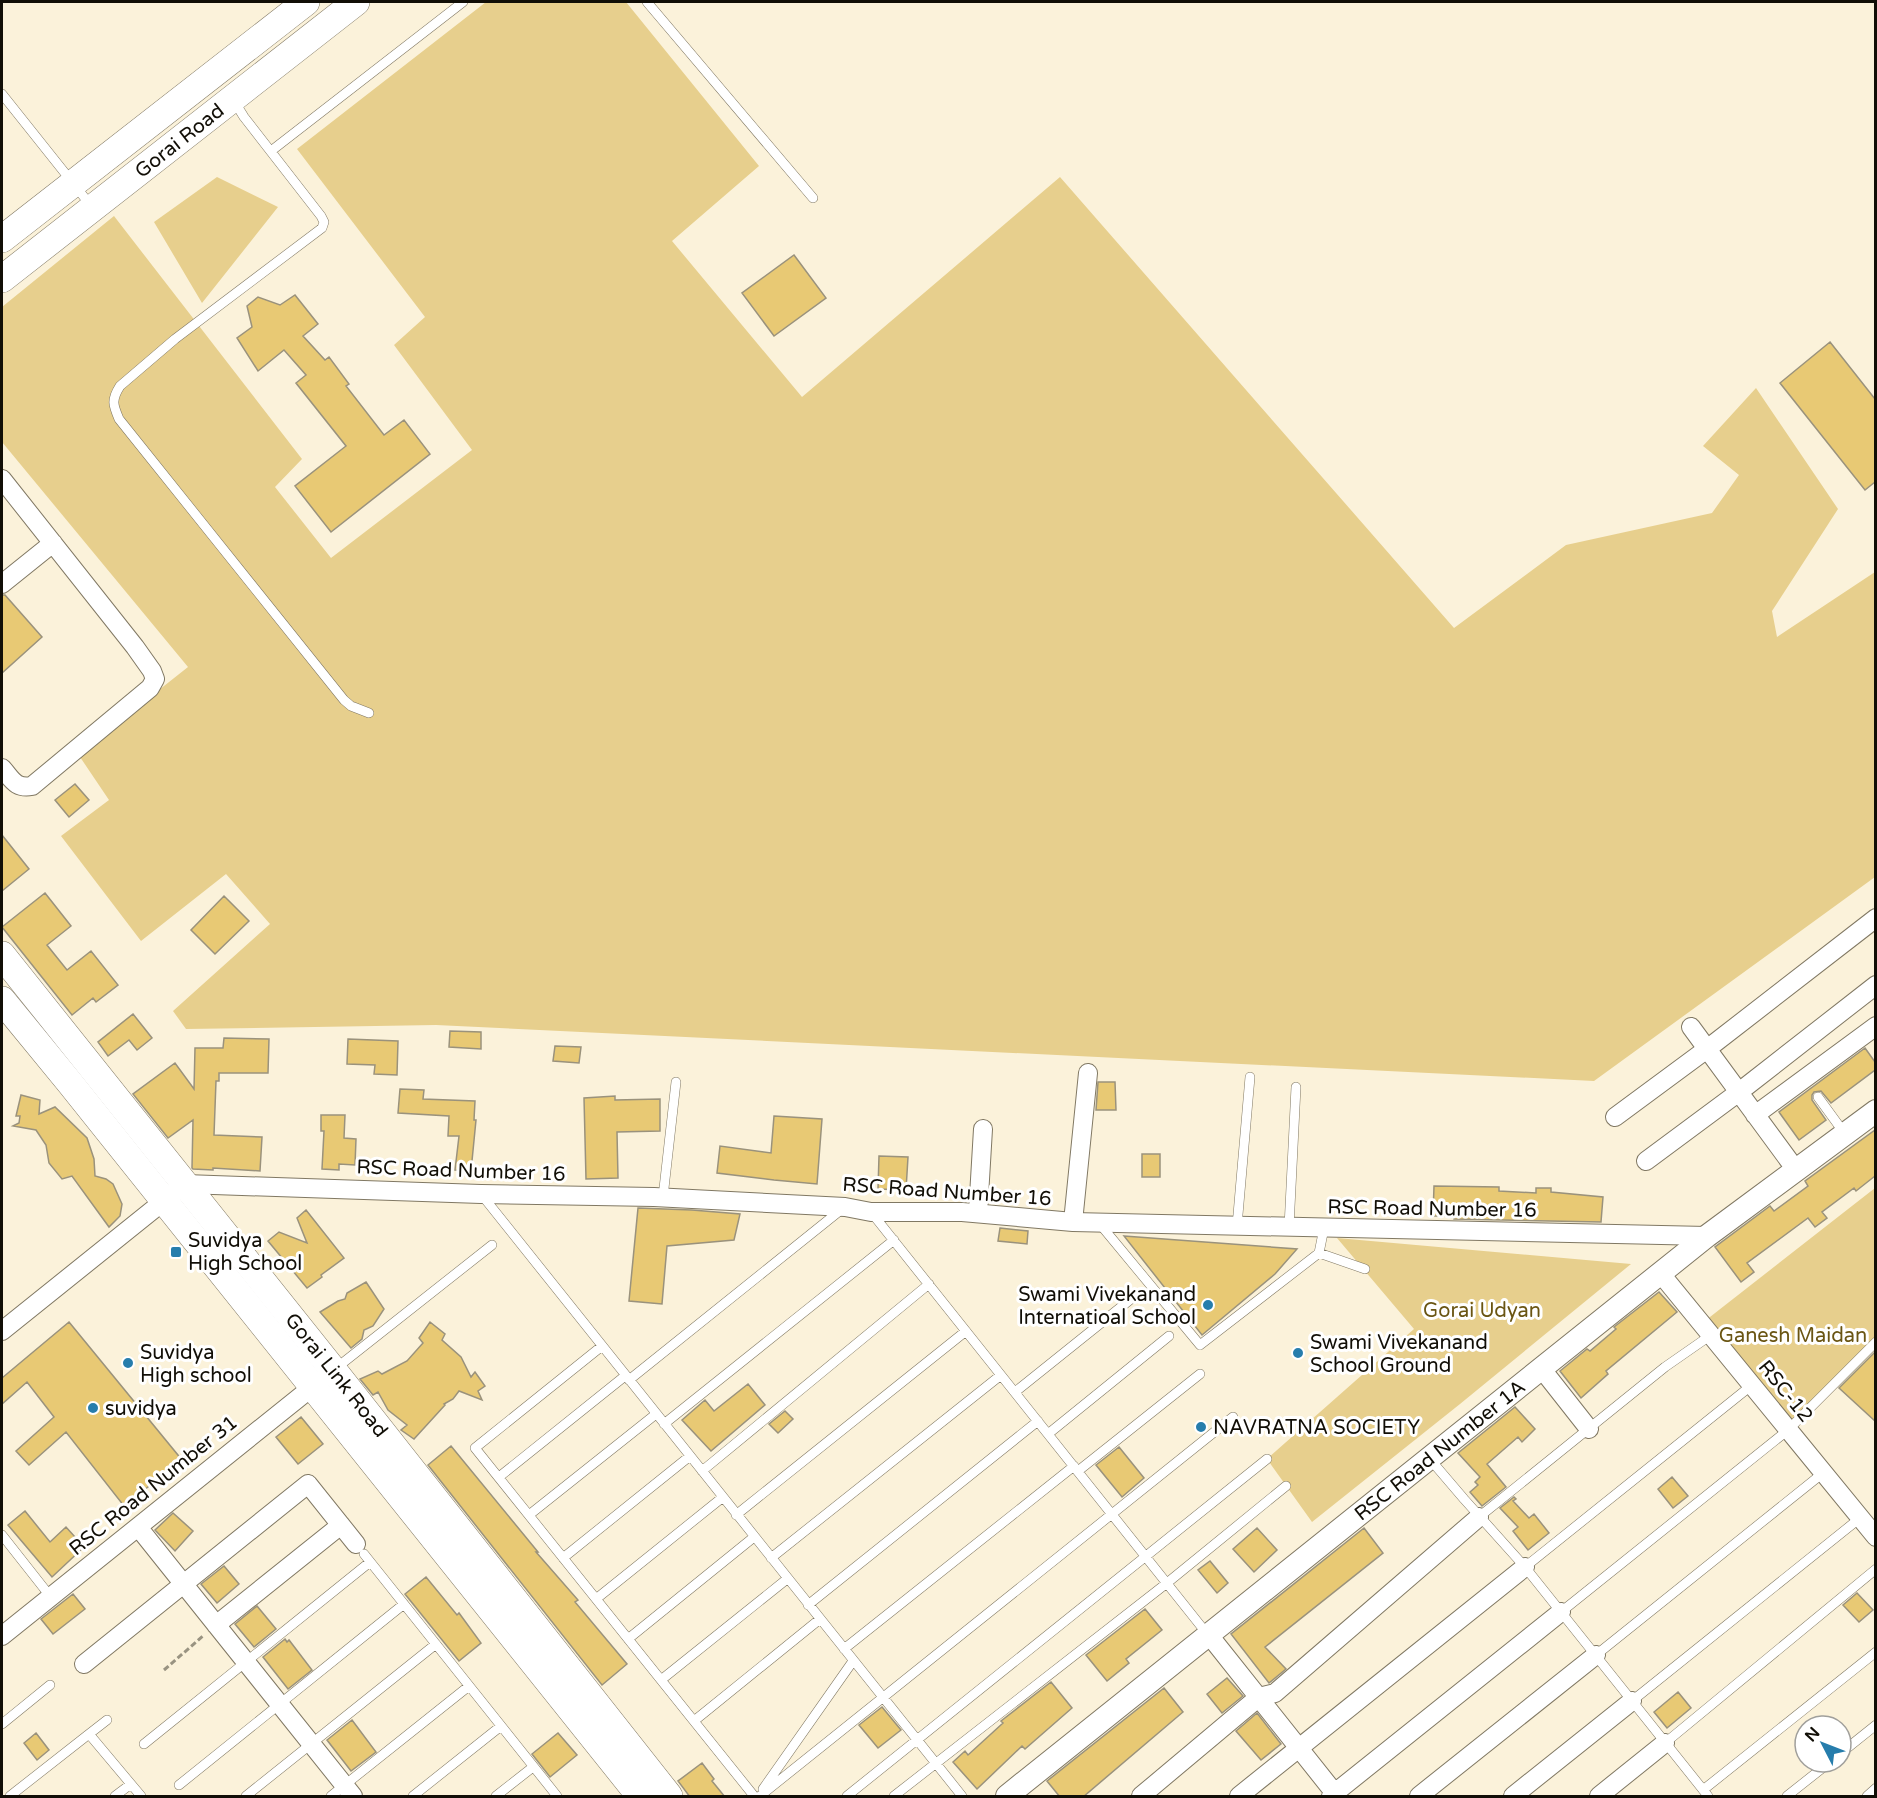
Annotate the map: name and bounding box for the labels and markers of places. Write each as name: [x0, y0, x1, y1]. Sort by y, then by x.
place label: Suvidya High School: [188, 1229, 302, 1276]
marker: Suvidya High School: [169, 1245, 183, 1259]
place label: Swami Vivekanand Internatioal School: [1018, 1283, 1196, 1330]
marker: Swami Vivekanand Internatioal School: [1201, 1298, 1215, 1312]
place label: Swami Vivekanand School Ground: [1310, 1331, 1488, 1378]
place label: Suvidya High school: [140, 1341, 252, 1388]
marker: Swami Vivekanand School Ground: [1291, 1346, 1305, 1360]
marker: Suvidya High school: [121, 1356, 135, 1370]
place label: suvidya: [105, 1397, 177, 1421]
marker: suvidya: [86, 1401, 100, 1415]
place label: NAVRATNA SOCIETY: [1213, 1416, 1420, 1440]
marker: NAVRATNA SOCIETY: [1194, 1420, 1208, 1434]

